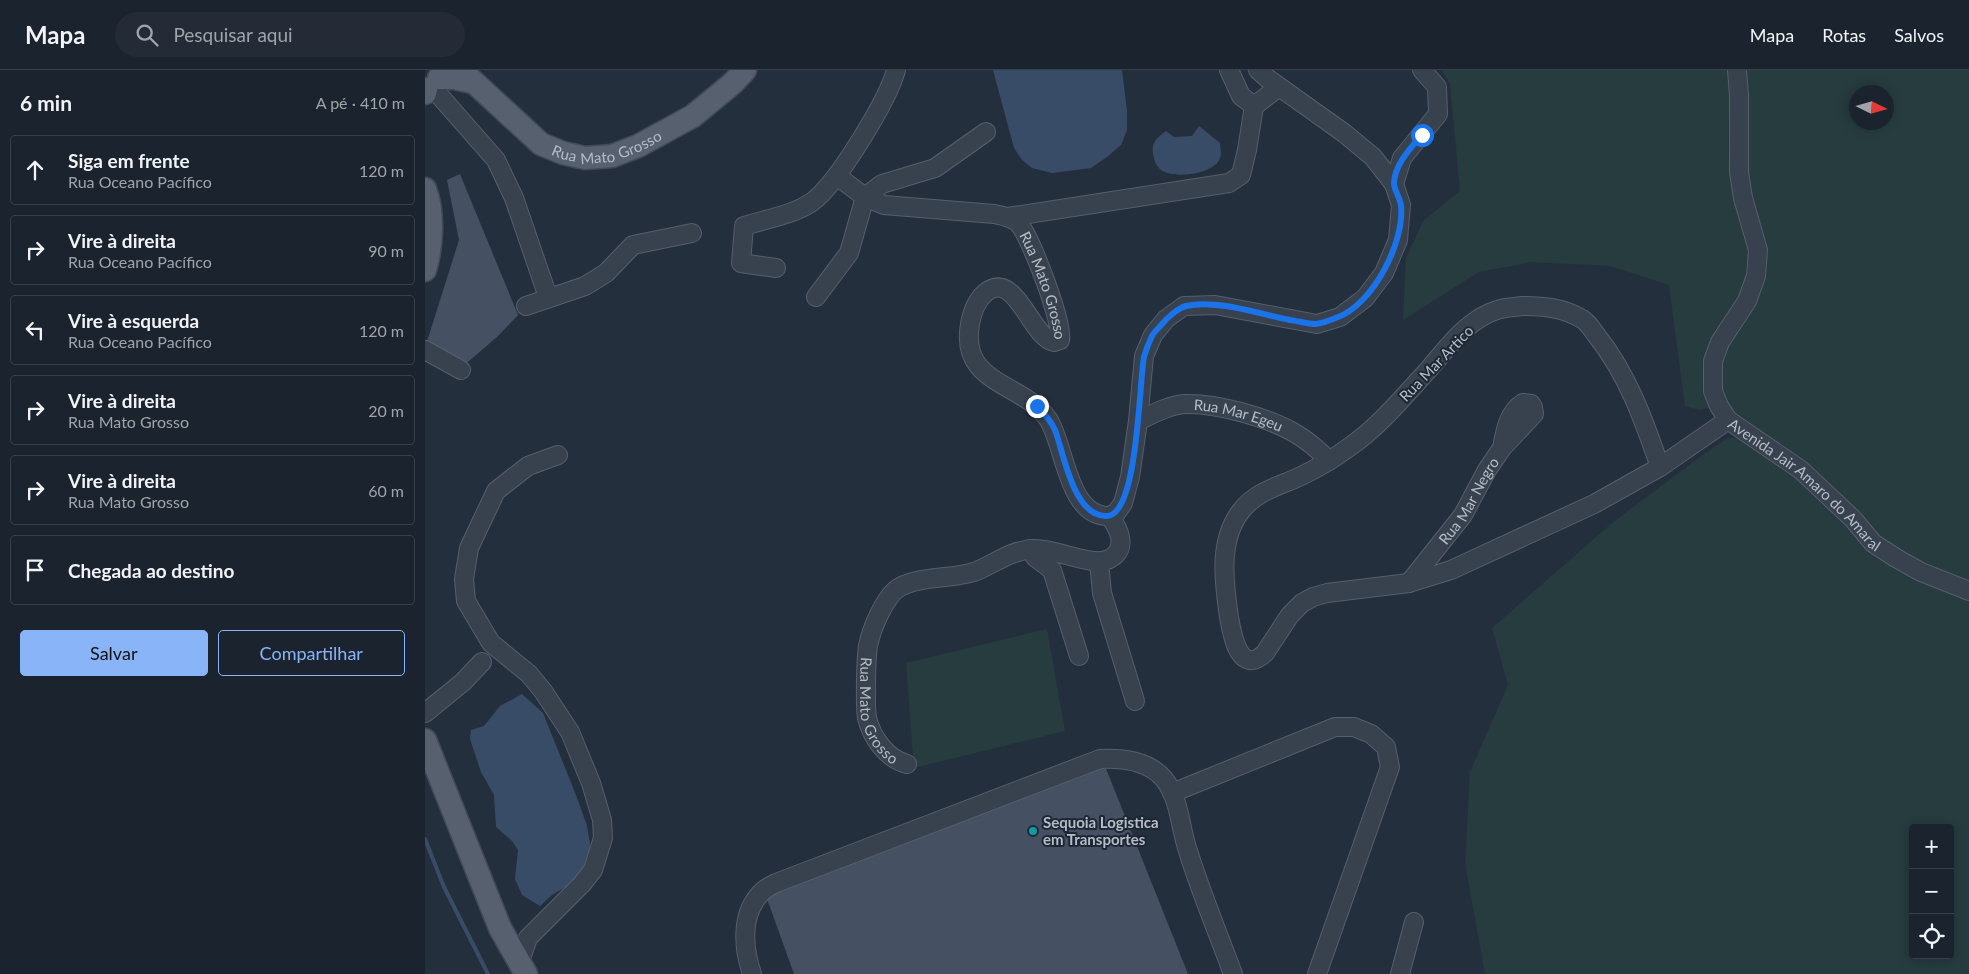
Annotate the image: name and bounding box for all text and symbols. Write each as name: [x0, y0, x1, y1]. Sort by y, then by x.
search box: [115, 12, 465, 57]
text: Mapa: [25, 20, 85, 49]
icon: search: [133, 21, 161, 49]
text: Pesquisar aqui: [173, 23, 293, 46]
text: Mapa: [1750, 24, 1794, 46]
text: Rotas: [1822, 24, 1866, 46]
text: Salvos: [1894, 24, 1944, 46]
north arrow: [1849, 85, 1894, 130]
text: 6 min: [20, 90, 72, 115]
text: A pé · 410 m: [316, 93, 405, 112]
route start: [1411, 124, 1434, 147]
street label: Rua Mato Grosso: [549, 126, 664, 167]
text: Siga em frente: [68, 149, 190, 172]
icon: ahead: [21, 156, 49, 184]
text: 120 m: [359, 161, 404, 180]
text: Rua Oceano Pacífico: [68, 172, 212, 191]
street label: Rua Mato Grosso: [1016, 228, 1069, 340]
text: Vire à direita: [68, 229, 176, 252]
icon: right: [21, 236, 49, 264]
text: 90 m: [368, 241, 404, 260]
text: Rua Oceano Pacífico: [68, 252, 212, 271]
text: Vire à esquerda: [68, 309, 199, 332]
icon: left: [21, 316, 49, 344]
text: 120 m: [359, 321, 404, 340]
street label: Rua Mar Artico: [1395, 321, 1477, 405]
text: Rua Oceano Pacífico: [68, 332, 212, 351]
text: Vire à direita: [68, 389, 176, 412]
route end: [1026, 395, 1049, 418]
street label: Rua Mar Egeu: [1193, 395, 1286, 435]
icon: right: [21, 396, 49, 424]
text: 20 m: [368, 401, 404, 420]
text: Rua Mato Grosso: [68, 412, 189, 431]
street label: Avenida Jair Amaro do Amaral: [1725, 414, 1884, 555]
street label: Rua Mar Negro: [1434, 453, 1502, 548]
text: Vire à direita: [68, 469, 176, 492]
icon: right: [21, 476, 49, 504]
text: 60 m: [368, 481, 404, 500]
text: Rua Mato Grosso: [68, 492, 189, 511]
icon: arrive: [21, 556, 49, 584]
text: Chegada ao destino: [68, 559, 234, 582]
button: Salvar: [20, 630, 208, 676]
button: Compartilhar: [218, 630, 405, 676]
street label: Rua Mato Grosso: [857, 657, 902, 768]
place label: Sequoia Logistica em Transportes: [1043, 813, 1159, 848]
map controls: [1909, 824, 1954, 959]
button: +: [1909, 824, 1954, 869]
marker: Sequoia Logistica em Transportes: [1027, 825, 1039, 837]
button: −: [1909, 869, 1954, 914]
button: locate: [1909, 914, 1954, 959]

